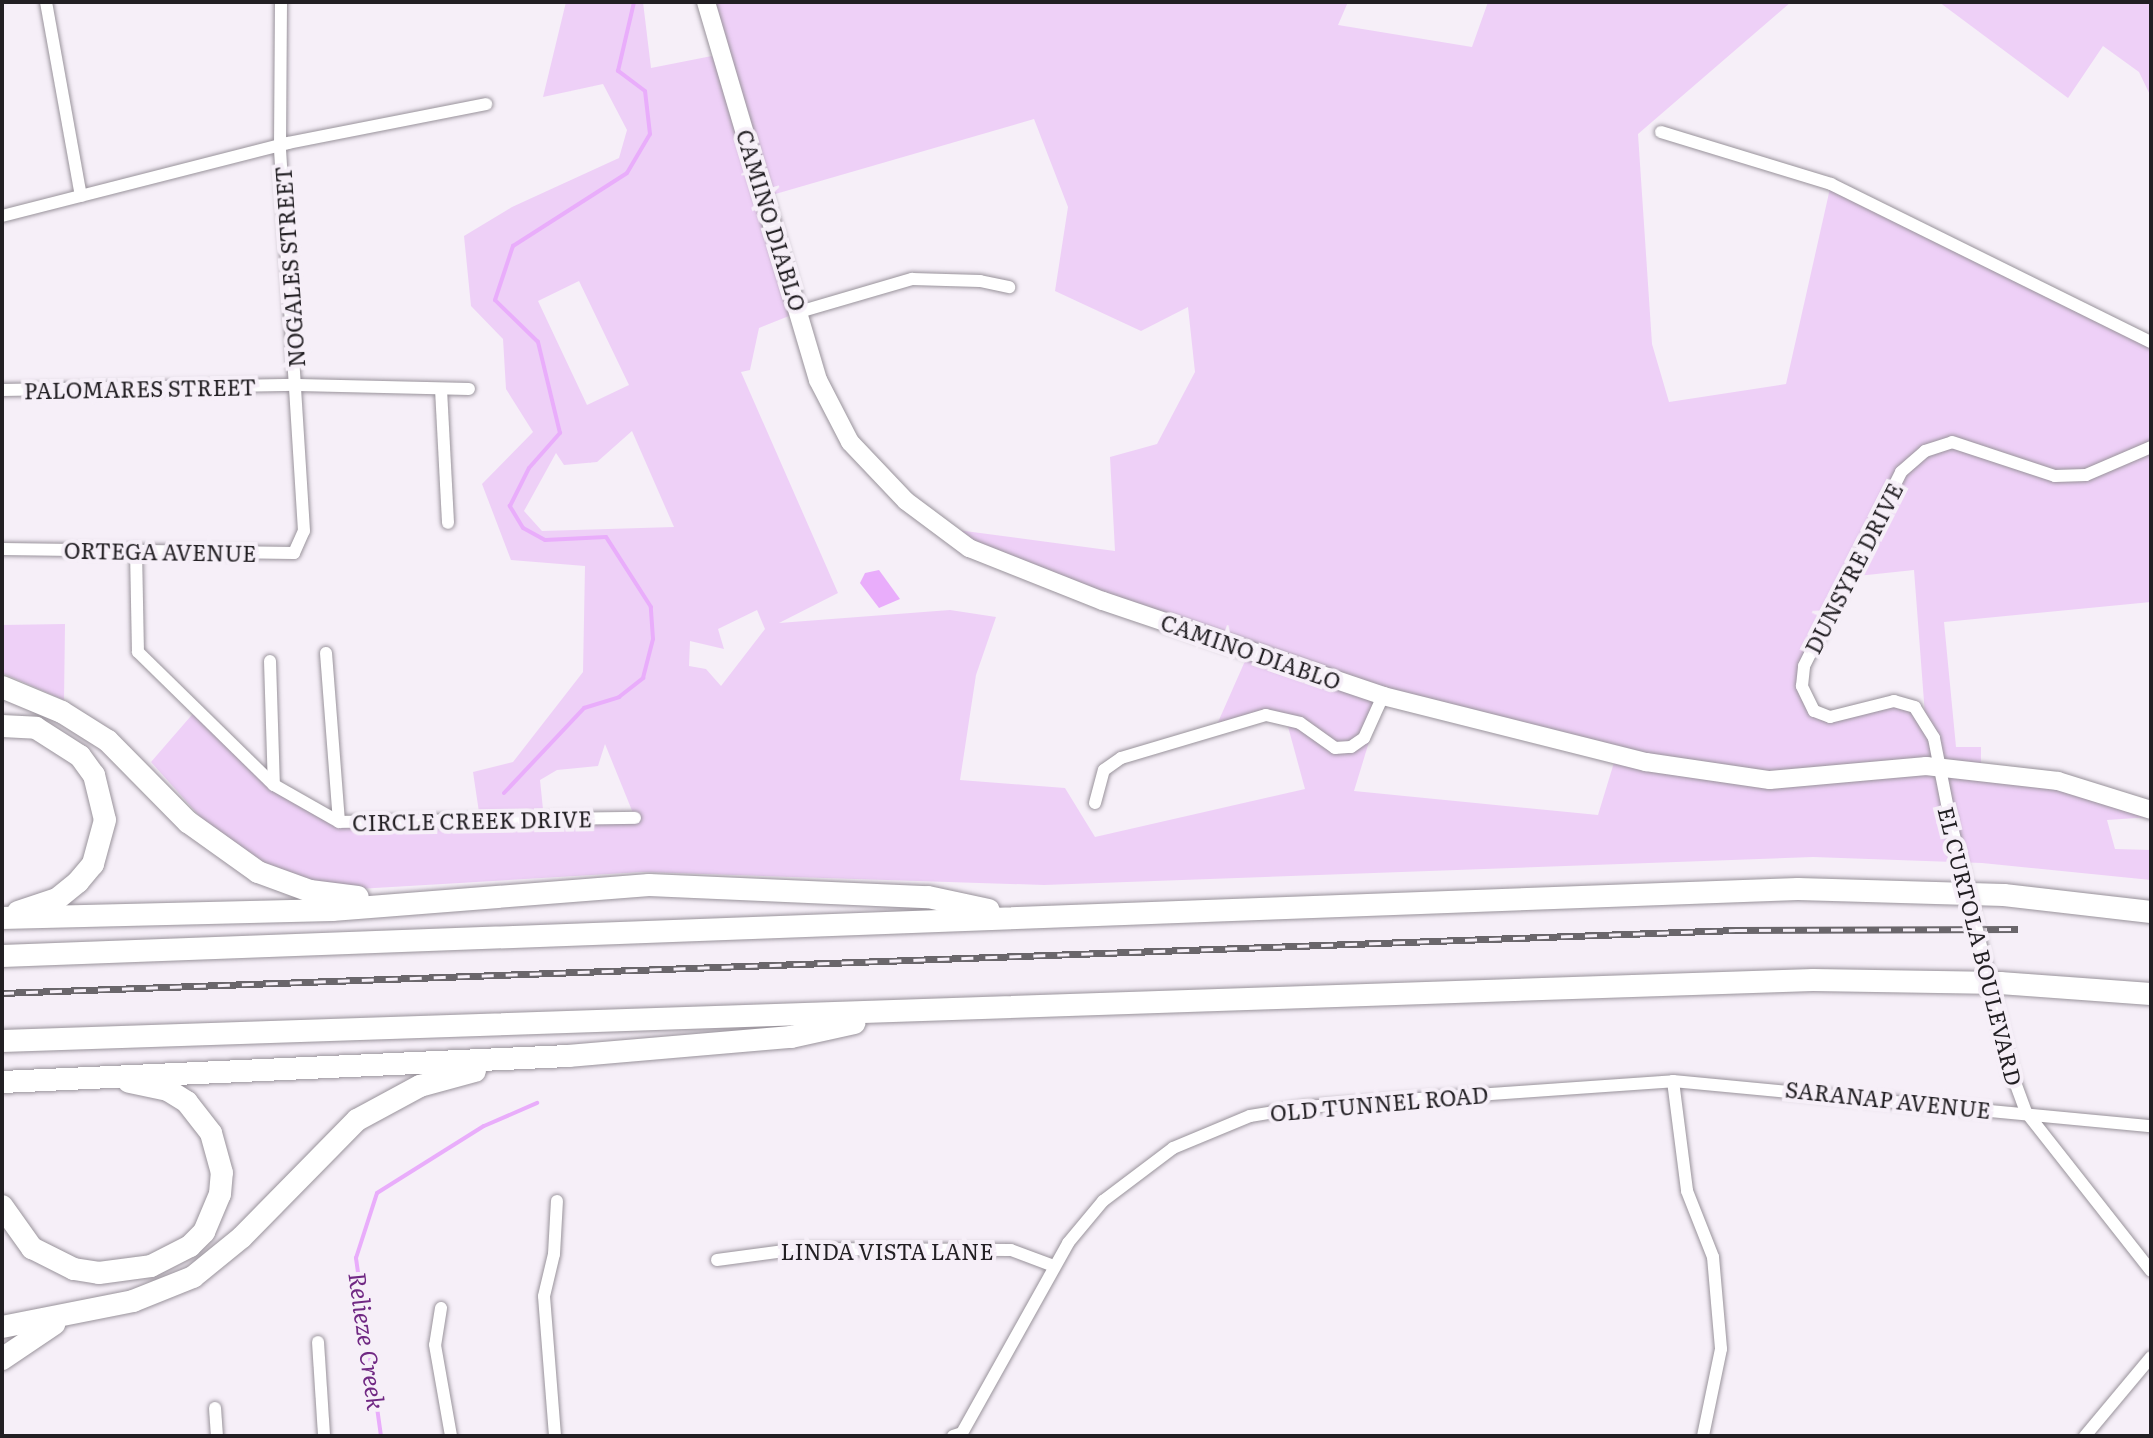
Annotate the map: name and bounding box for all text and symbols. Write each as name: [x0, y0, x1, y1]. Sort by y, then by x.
street label: CAMINO DIABLO: [732, 126, 812, 314]
street label: NOGALES STREET: [269, 165, 309, 369]
street label: PALOMARES STREET: [24, 373, 256, 403]
street label: DUNSYRE DRIVE: [1799, 478, 1907, 658]
street label: ORTEGA AVENUE: [64, 536, 256, 566]
street label: CAMINO DIABLO: [1158, 608, 1344, 694]
street label: EL CURTOLA BOULEVARD: [1934, 804, 2028, 1088]
street label: CIRCLE CREEK DRIVE: [352, 805, 592, 835]
street label: SARANAP AVENUE: [1784, 1075, 1992, 1123]
street label: OLD TUNNEL ROAD: [1269, 1080, 1489, 1126]
street label: LINDA VISTA LANE: [781, 1238, 993, 1264]
water label: Relieze Creek: [344, 1270, 392, 1412]

